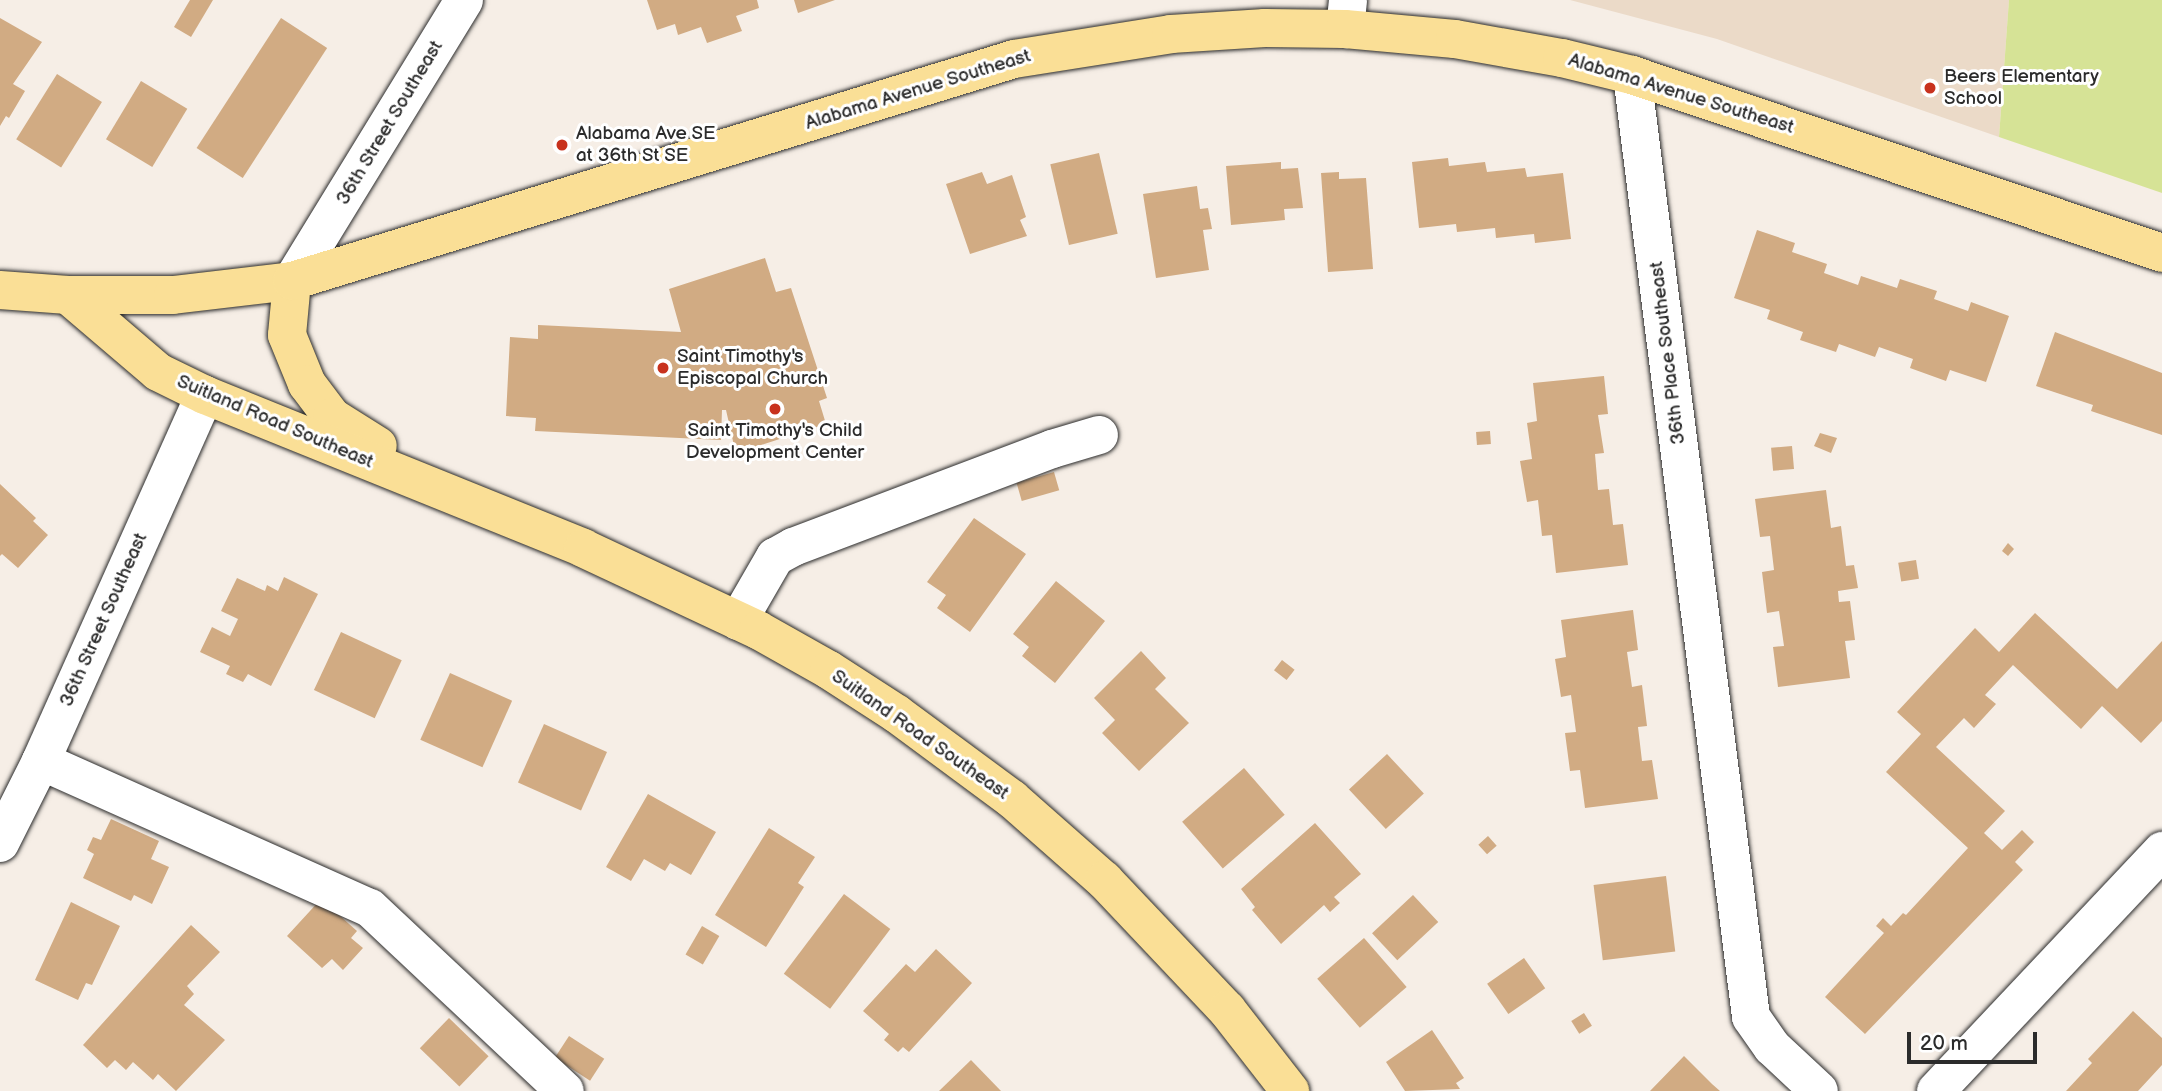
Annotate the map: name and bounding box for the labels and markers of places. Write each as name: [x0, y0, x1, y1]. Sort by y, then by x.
place label: Beers Elementary School: [1944, 66, 2099, 110]
marker: Beers Elementary School: [1922, 80, 1938, 96]
place label: Alabama Ave SE at 36th St SE: [576, 123, 716, 167]
marker: Alabama Ave SE at 36th St SE: [554, 137, 570, 153]
place label: Saint Timothy's Episcopal Church: [677, 346, 828, 390]
marker: Saint Timothy's Episcopal Church: [655, 360, 671, 376]
marker: Saint Timothy's Child Development Center: [767, 401, 783, 417]
place label: Saint Timothy's Child Development Center: [686, 420, 864, 464]

